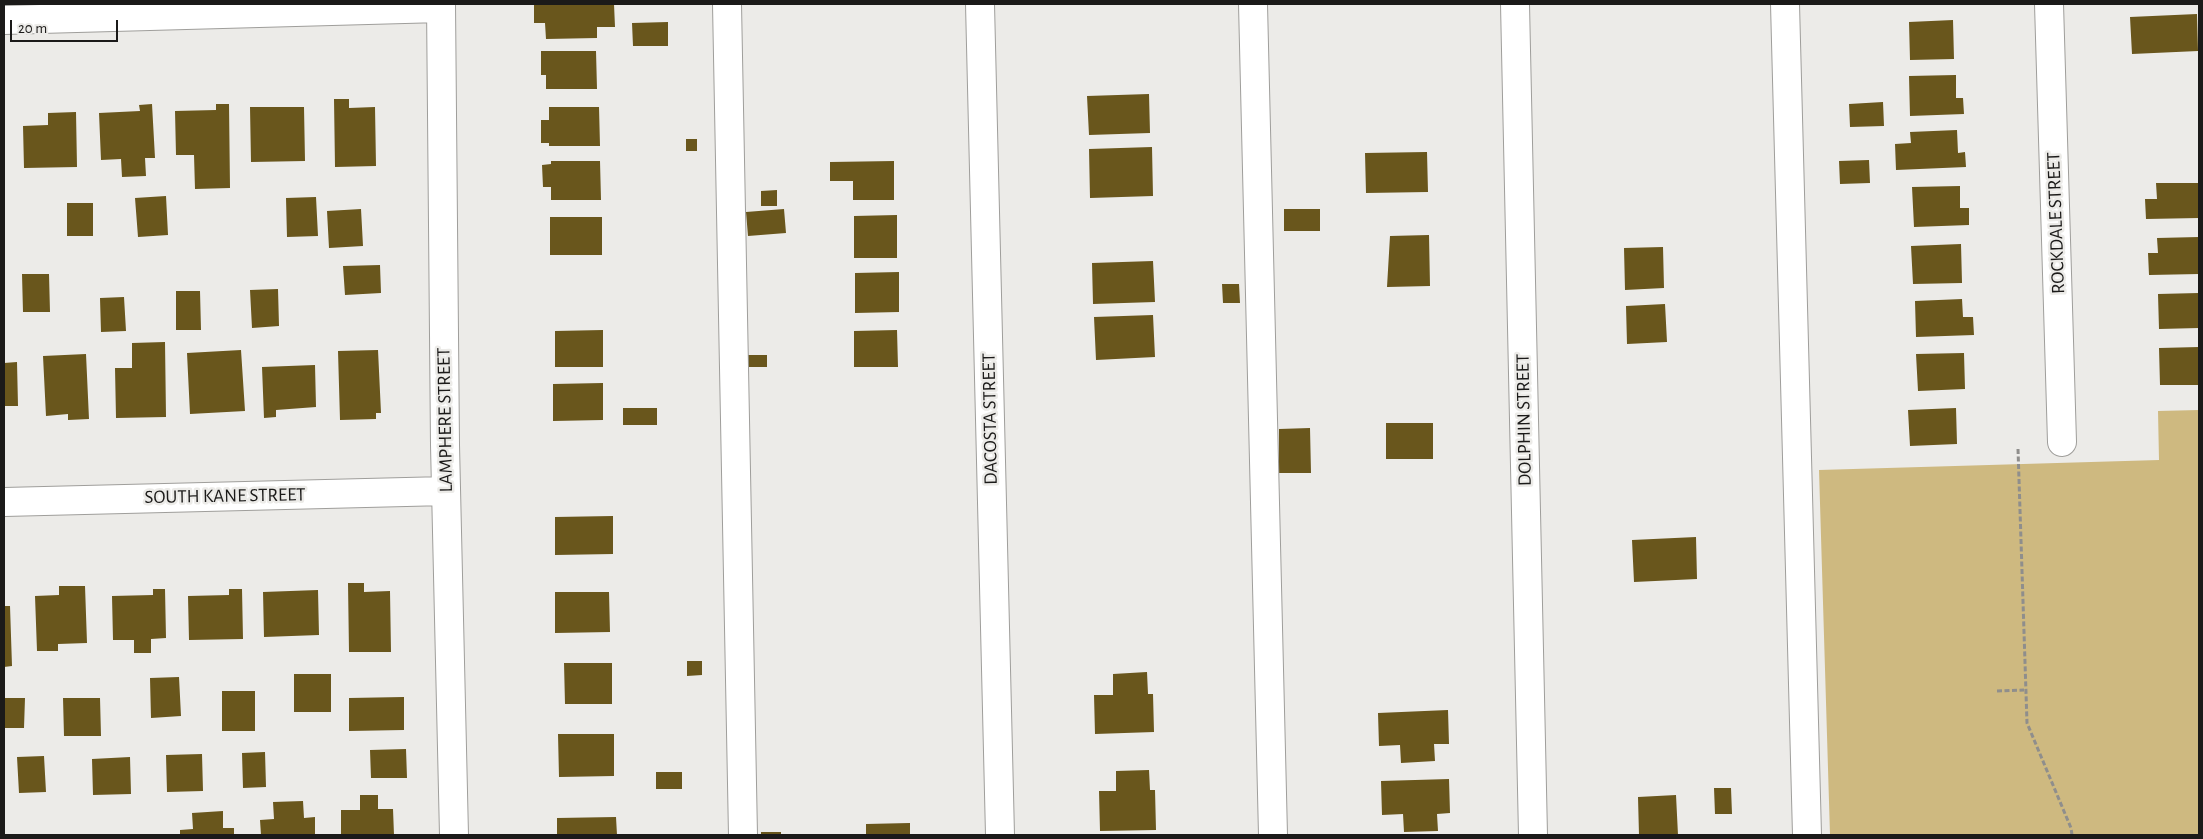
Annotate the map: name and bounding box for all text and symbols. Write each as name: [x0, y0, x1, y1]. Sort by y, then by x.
scale bar: [12, 10, 120, 42]
text: 20 m: [18, 21, 47, 36]
street label: ROCKDALE STREET: [2042, 152, 2070, 294]
street label: LAMPHERE STREET: [432, 347, 458, 493]
street label: DACOSTA STREET: [977, 353, 1003, 485]
street label: DOLPHIN STREET: [1511, 354, 1537, 486]
street label: SOUTH KANE STREET: [144, 483, 306, 509]

